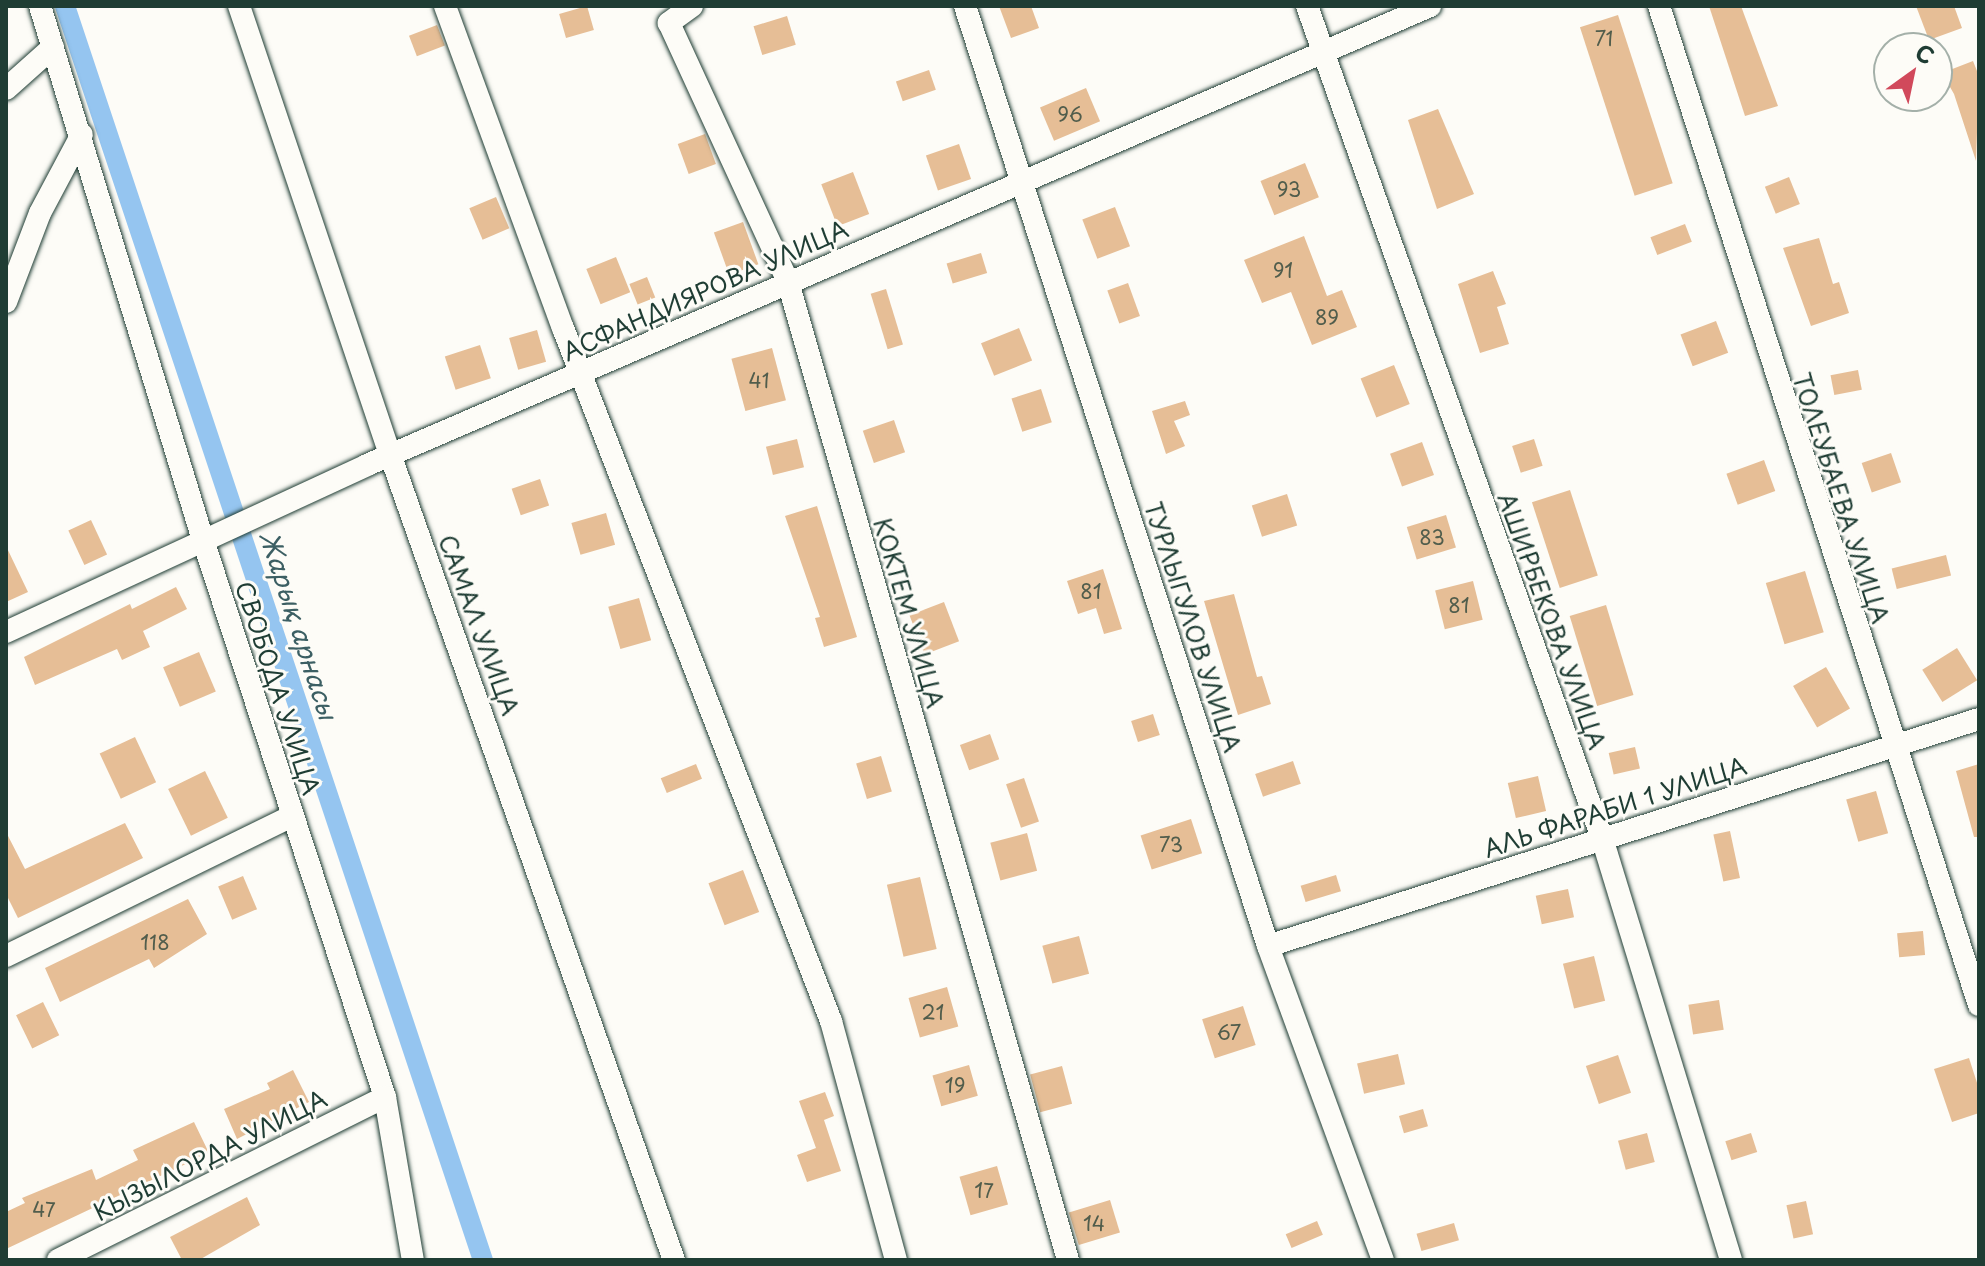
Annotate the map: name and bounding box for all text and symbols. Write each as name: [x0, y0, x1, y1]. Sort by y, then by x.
house number: 71: [1595, 26, 1613, 50]
north arrow: [1873, 32, 1953, 112]
text: С: [1909, 35, 1941, 71]
house number: 96: [1057, 102, 1083, 126]
house number: 93: [1277, 177, 1301, 201]
street label: АСФАНДИЯРОВА УЛИЦА: [558, 214, 852, 366]
house number: 91: [1273, 258, 1293, 282]
house number: 89: [1315, 305, 1339, 329]
house number: 41: [749, 368, 769, 392]
street label: ТОЛЕУБАЕВА УЛИЦА: [1787, 370, 1895, 626]
street label: АШИРБЕКОВА УЛИЦА: [1492, 489, 1612, 753]
street label: ТУРЛЫГУЛОВ УЛИЦА: [1139, 499, 1247, 755]
street label: КОКТЕМ УЛИЦА: [868, 513, 950, 713]
house number: 83: [1419, 525, 1445, 549]
water label: Жарық арнасы: [254, 527, 344, 723]
street label: САМАЛ УЛИЦА: [433, 531, 525, 719]
street label: СВОБОДА УЛИЦА: [230, 577, 326, 799]
house number: 81: [1080, 579, 1102, 603]
house number: 81: [1448, 593, 1470, 617]
street label: АЛЬ ФАРАБИ 1 УЛИЦА: [1479, 750, 1751, 864]
house number: 73: [1159, 832, 1183, 856]
house number: 118: [140, 930, 170, 954]
house number: 21: [921, 1000, 945, 1024]
house number: 67: [1217, 1020, 1241, 1044]
house number: 19: [945, 1073, 965, 1097]
street label: КЫЗЫЛОРДА УЛИЦА: [89, 1084, 331, 1226]
house number: 17: [974, 1178, 994, 1202]
house number: 47: [32, 1197, 56, 1221]
house number: 14: [1083, 1211, 1105, 1235]

